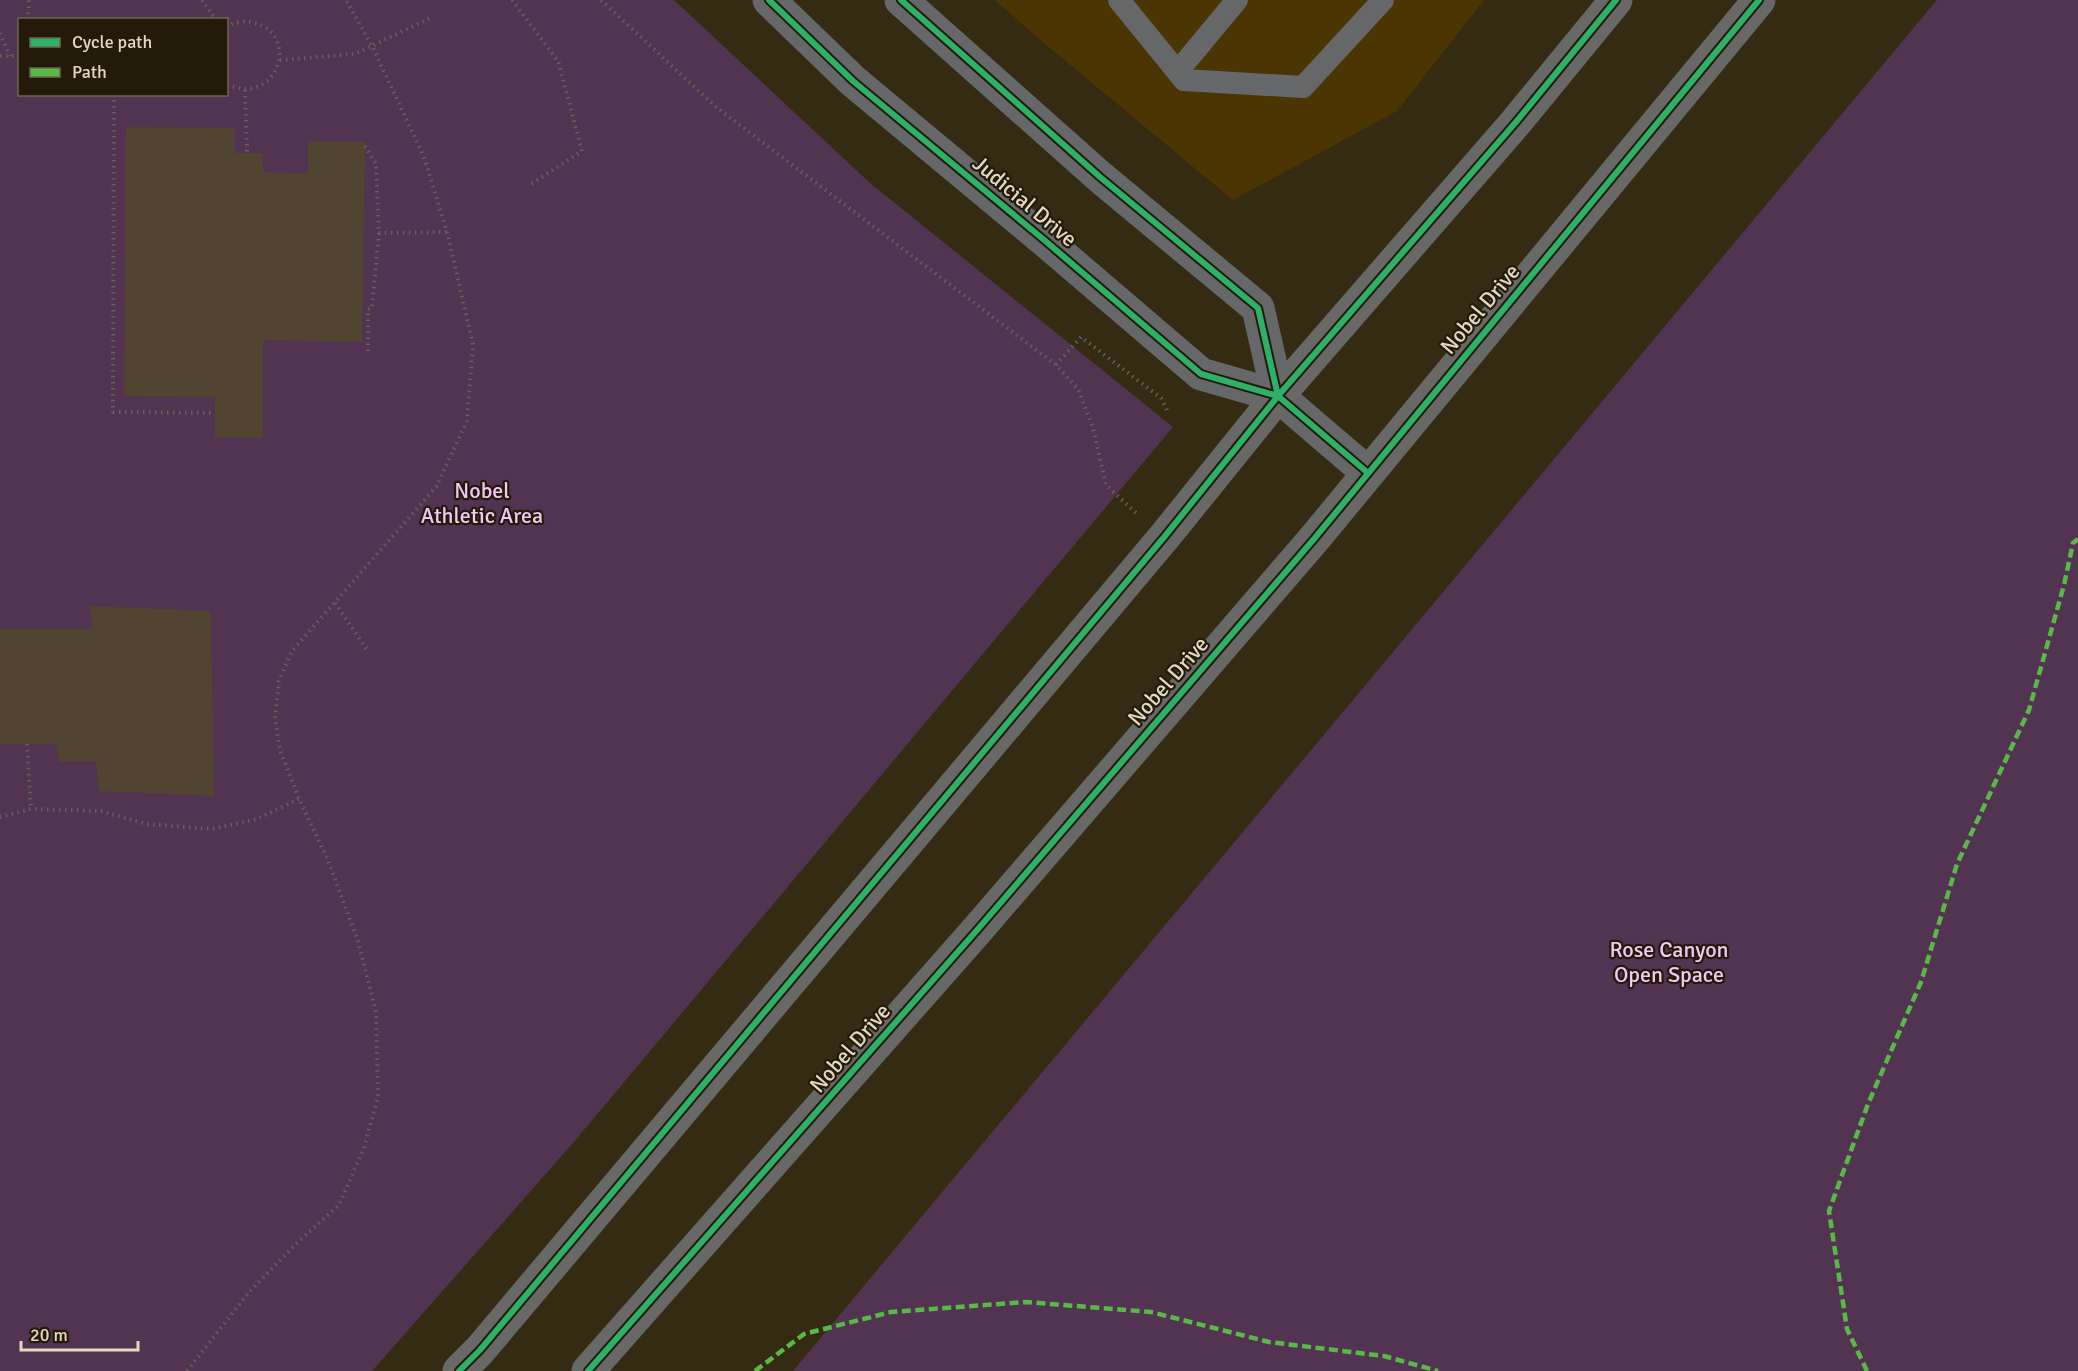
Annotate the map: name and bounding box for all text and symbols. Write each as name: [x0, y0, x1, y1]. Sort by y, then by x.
legend: [18, 18, 228, 96]
text: Cycle path: [72, 31, 152, 53]
text: Path: [72, 61, 107, 83]
street label: Judicial Drive: [967, 150, 1083, 252]
street label: Nobel Drive: [1434, 258, 1526, 360]
park label: Nobel Athletic Area: [421, 477, 543, 529]
street label: Nobel Drive: [1122, 631, 1214, 731]
park label: Rose Canyon Open Space: [1609, 936, 1729, 988]
street label: Nobel Drive: [804, 998, 896, 1098]
scale bar: [21, 1314, 138, 1352]
text: 20 m: [30, 1324, 68, 1346]

